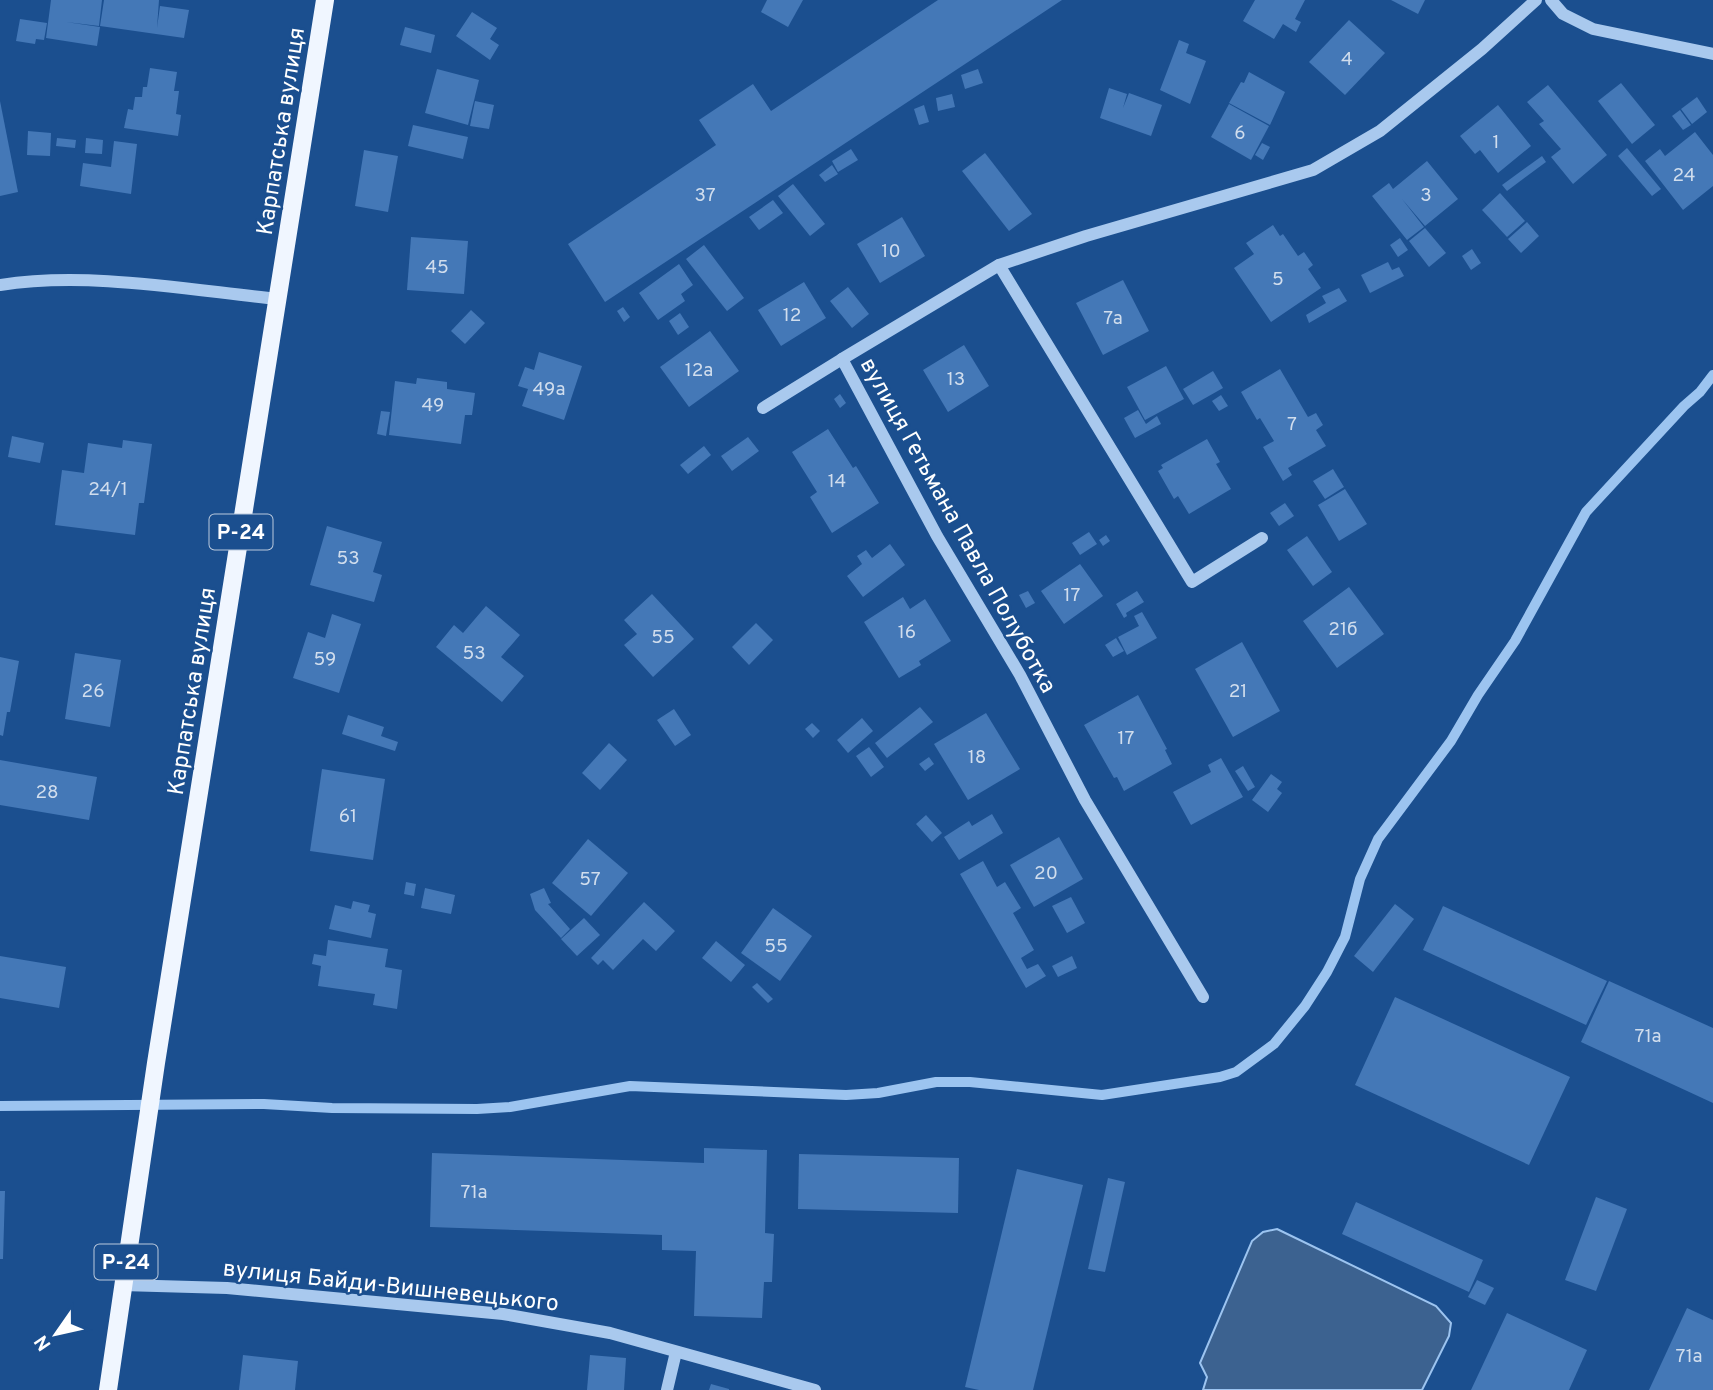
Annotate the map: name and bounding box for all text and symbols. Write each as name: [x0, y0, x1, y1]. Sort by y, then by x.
street label: Карпатська вулиця: [252, 25, 313, 237]
house number: 4: [1341, 48, 1353, 72]
house number: 6: [1234, 122, 1246, 146]
house number: 1: [1492, 131, 1500, 155]
house number: 24: [1672, 164, 1696, 188]
house number: 37: [694, 184, 716, 208]
house number: 3: [1420, 184, 1432, 208]
house number: 10: [881, 240, 901, 264]
house number: 45: [425, 256, 449, 280]
house number: 5: [1272, 268, 1284, 292]
house number: 12: [783, 304, 801, 328]
house number: 7а: [1103, 307, 1123, 331]
street label: вулиця Гетьмана Павла Полуботка: [852, 353, 1061, 699]
house number: 12а: [685, 359, 713, 383]
house number: 13: [947, 368, 965, 392]
house number: 49а: [533, 378, 565, 402]
house number: 49: [422, 394, 444, 418]
house number: 7: [1287, 413, 1297, 437]
house number: 14: [828, 470, 846, 494]
house number: 24/1: [88, 478, 128, 502]
road number: Р-24: [210, 514, 272, 550]
house number: 53: [336, 547, 360, 571]
house number: 17: [1064, 584, 1081, 608]
street label: Карпатська вулиця: [163, 585, 224, 797]
house number: 21б: [1328, 618, 1358, 642]
house number: 16: [898, 621, 916, 645]
house number: 55: [651, 626, 675, 650]
house number: 53: [462, 642, 486, 666]
house number: 59: [314, 648, 336, 672]
house number: 26: [82, 680, 104, 704]
house number: 21: [1229, 680, 1247, 704]
house number: 17: [1118, 727, 1135, 751]
house number: 18: [968, 746, 986, 770]
house number: 28: [35, 781, 59, 805]
house number: 61: [339, 805, 357, 829]
house number: 20: [1034, 862, 1058, 886]
house number: 57: [579, 868, 601, 892]
house number: 55: [764, 935, 788, 959]
house number: 71а: [1635, 1025, 1661, 1049]
house number: 71а: [461, 1181, 487, 1205]
road number: Р-24: [94, 1244, 158, 1280]
street label: вулиця Байди-Вишневецького: [221, 1255, 560, 1320]
north arrow: [21, 1299, 91, 1369]
text: N: [30, 1330, 57, 1355]
house number: 71а: [1676, 1345, 1702, 1369]

